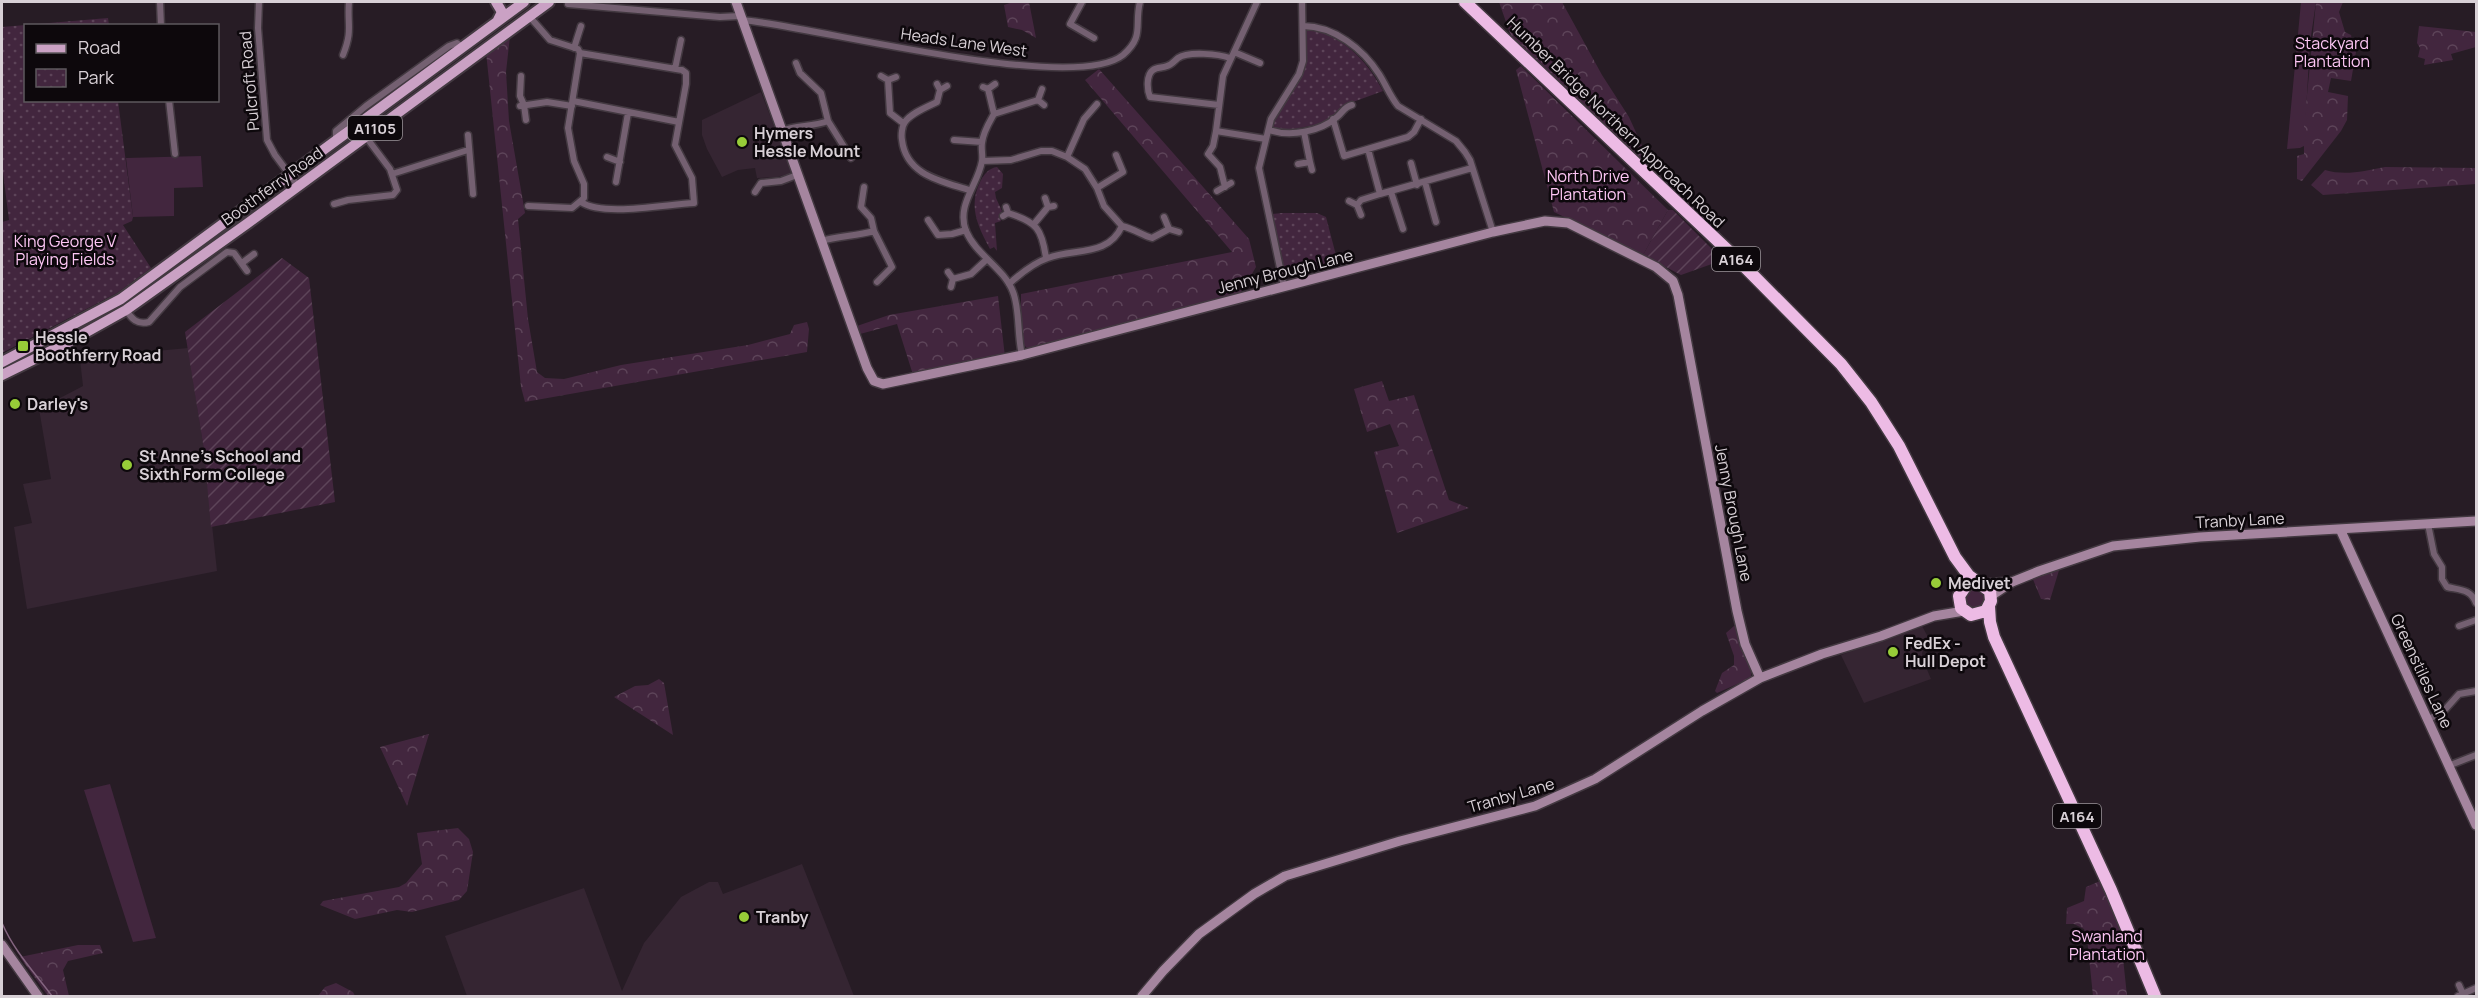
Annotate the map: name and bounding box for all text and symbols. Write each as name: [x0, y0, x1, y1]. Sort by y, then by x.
street label: Humber Bridge Northern Approach Road: [1502, 12, 1730, 232]
street label: Heads Lane West: [899, 22, 1029, 62]
legend: [24, 24, 219, 102]
street label: Pulcroft Road: [234, 30, 264, 132]
park label: Stackyard Plantation: [2294, 32, 2370, 72]
text: Road: [78, 35, 121, 59]
text: Park: [78, 65, 115, 89]
road number: A1105: [348, 116, 402, 140]
place label: Hymers Hessle Mount: [754, 122, 860, 162]
marker: Hymers Hessle Mount: [735, 135, 749, 149]
street label: Boothferry Road: [217, 142, 327, 230]
park label: North Drive Plantation: [1547, 165, 1629, 205]
park label: King George V Playing Fields: [14, 230, 117, 270]
street label: Jenny Brough Lane: [1215, 243, 1355, 299]
road number: A164: [1712, 247, 1760, 271]
place label: Hessle Boothferry Road: [35, 326, 161, 366]
marker: Hessle Boothferry Road: [16, 339, 30, 353]
place label: Darley's: [27, 393, 89, 415]
marker: Darley's: [8, 397, 22, 411]
street label: Jenny Brough Lane: [1710, 443, 1758, 583]
place label: St Anne's School and Sixth Form College: [139, 445, 301, 485]
marker: St Anne's School and Sixth Form College: [120, 458, 134, 472]
street label: Tranby Lane: [2195, 507, 2285, 533]
place label: Medivet: [1948, 572, 2011, 594]
marker: Medivet: [1929, 576, 1943, 590]
street label: Greenstiles Lane: [2386, 610, 2458, 732]
place label: FedEx - Hull Depot: [1905, 632, 1986, 672]
marker: FedEx - Hull Depot: [1886, 645, 1900, 659]
street label: Tranby Lane: [1465, 772, 1557, 818]
road number: A164: [2053, 804, 2101, 828]
place label: Tranby: [756, 906, 809, 928]
marker: Tranby: [737, 910, 751, 924]
park label: Swanland Plantation: [2069, 925, 2145, 965]

